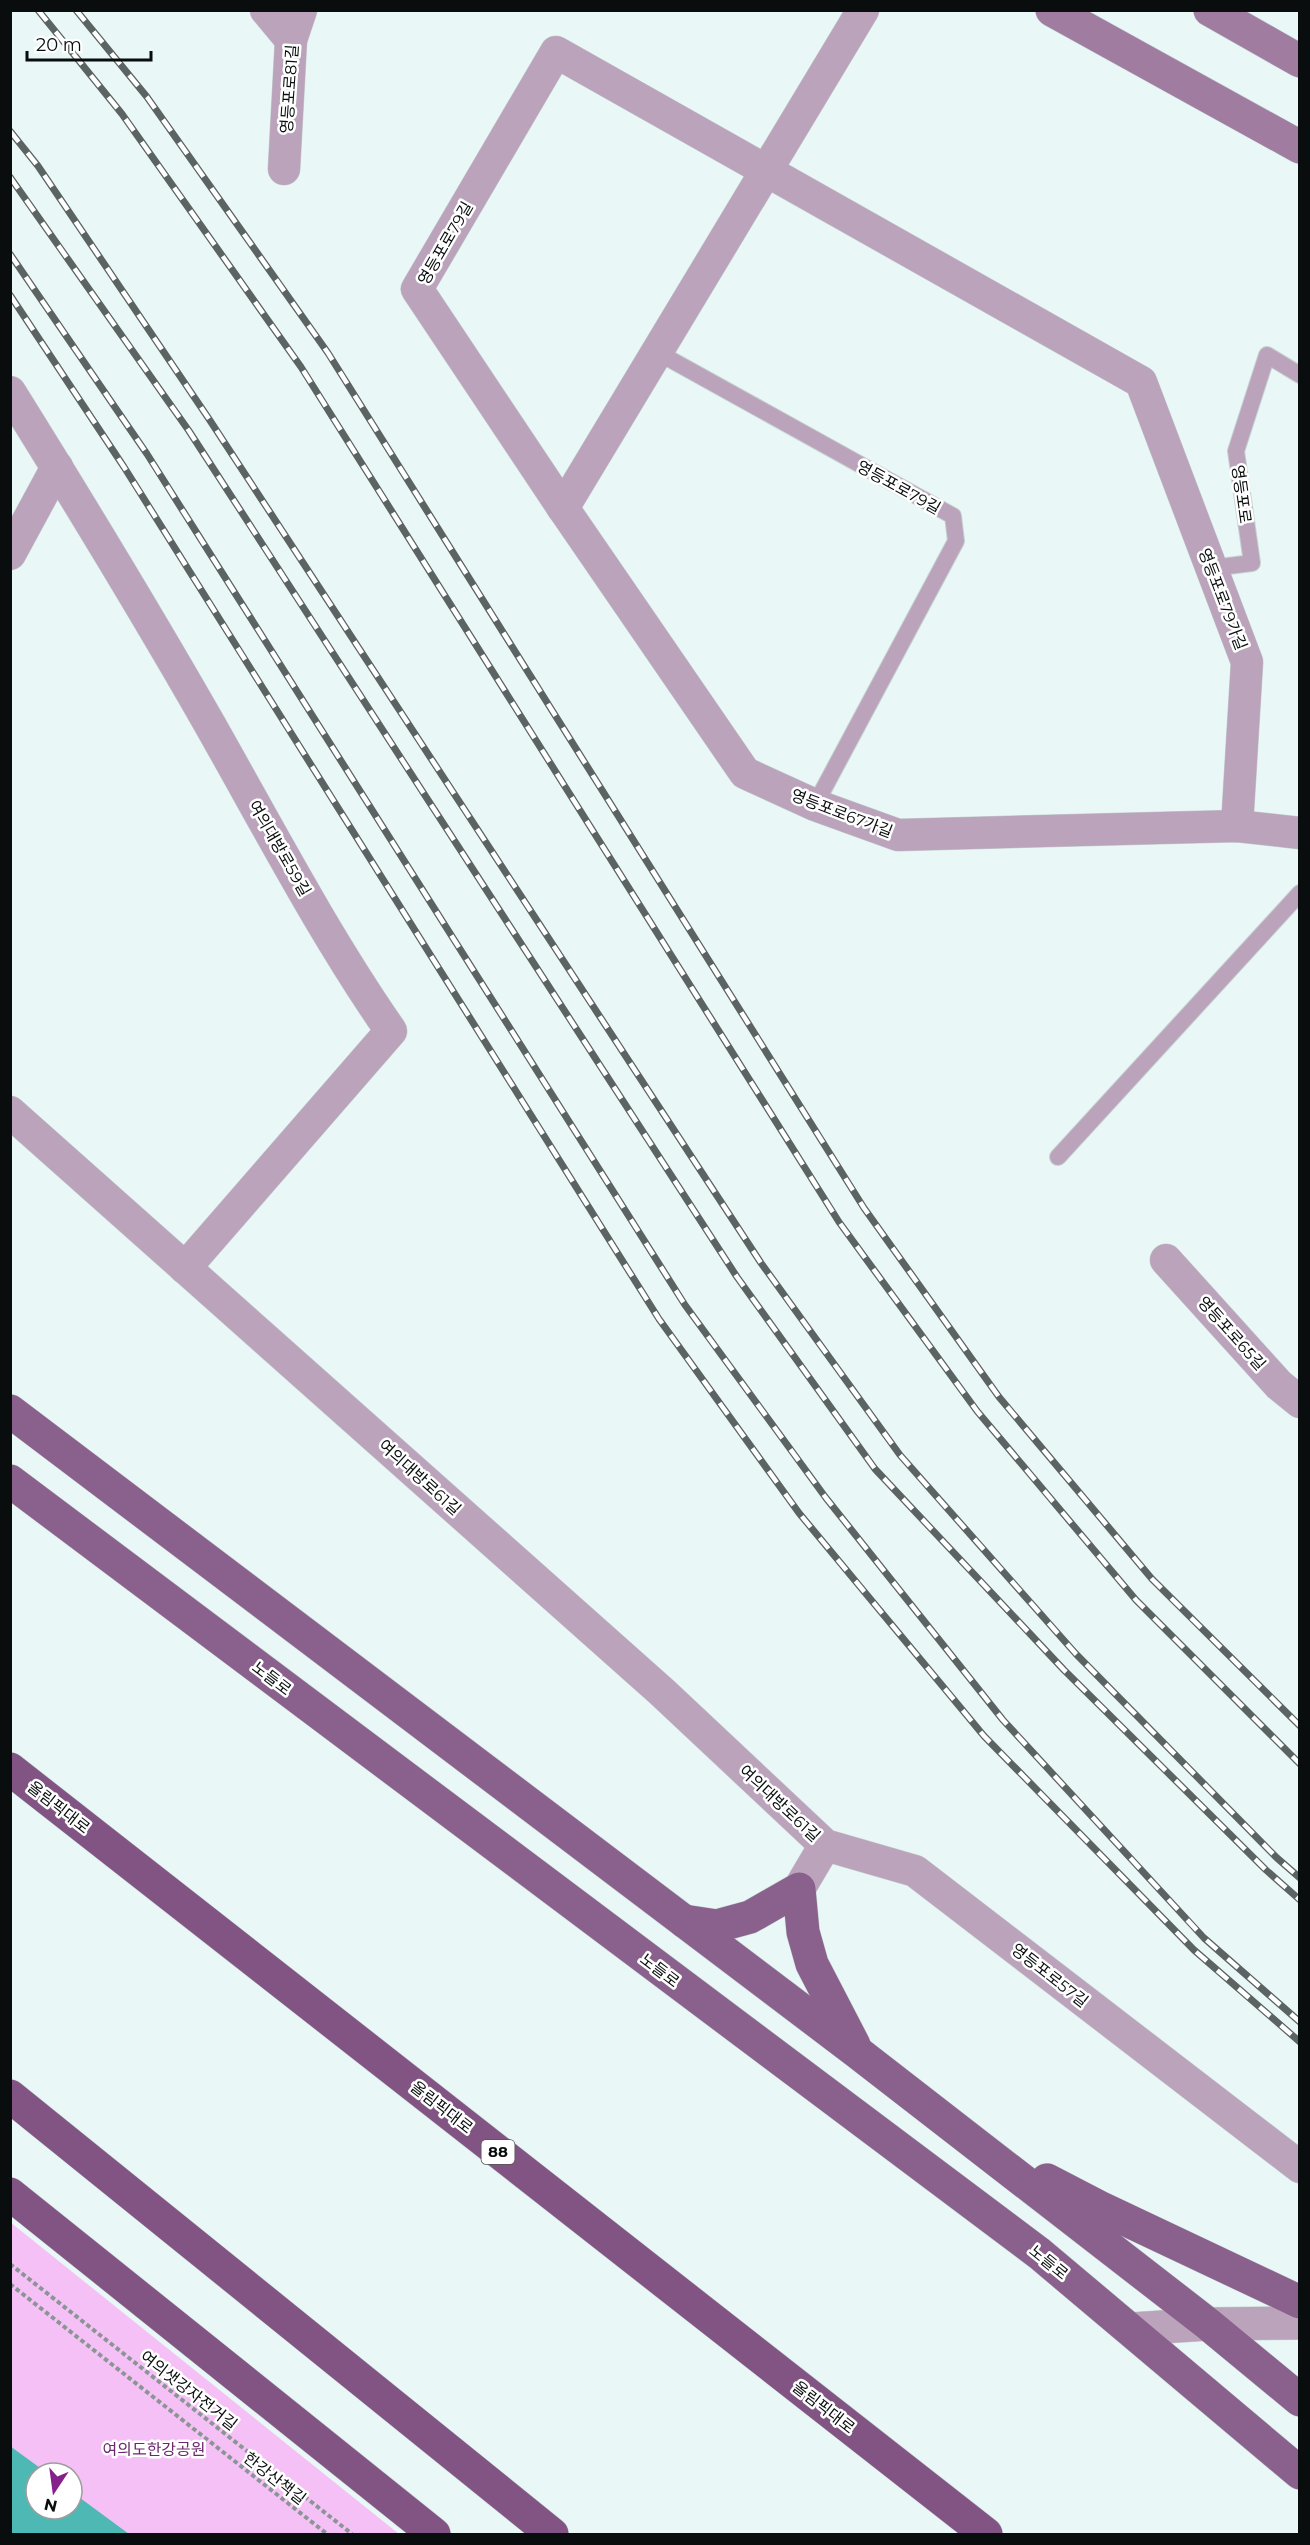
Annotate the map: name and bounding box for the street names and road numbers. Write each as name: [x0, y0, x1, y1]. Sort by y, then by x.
street label: 영등포로81길: [277, 44, 302, 134]
street label: 영등포로79길: [414, 198, 477, 288]
street label: 영등포로79길: [854, 457, 944, 518]
street label: 영등포로: [1228, 464, 1255, 525]
street label: 영등포로79가길: [1194, 546, 1251, 653]
street label: 영등포로67가길: [788, 785, 895, 842]
street label: 여의대방로59길: [245, 797, 315, 899]
street label: 영등포로65길: [1194, 1293, 1270, 1374]
street label: 여의대방로61길: [375, 1436, 465, 1519]
street label: 노들로: [248, 1658, 295, 1699]
street label: 여의대방로61길: [735, 1761, 824, 1846]
street label: 올림픽대로: [24, 1777, 94, 1838]
street label: 영등포로57길: [1008, 1940, 1092, 2011]
street label: 노들로: [636, 1950, 683, 1991]
street label: 올림픽대로: [407, 2077, 477, 2138]
road number: 88: [482, 2140, 514, 2164]
street label: 노들로: [1026, 2241, 1072, 2284]
street label: 여의샛강자전거길: [136, 2347, 241, 2434]
street label: 올림픽대로: [789, 2377, 859, 2438]
street label: 한강산책길: [240, 2448, 310, 2509]

